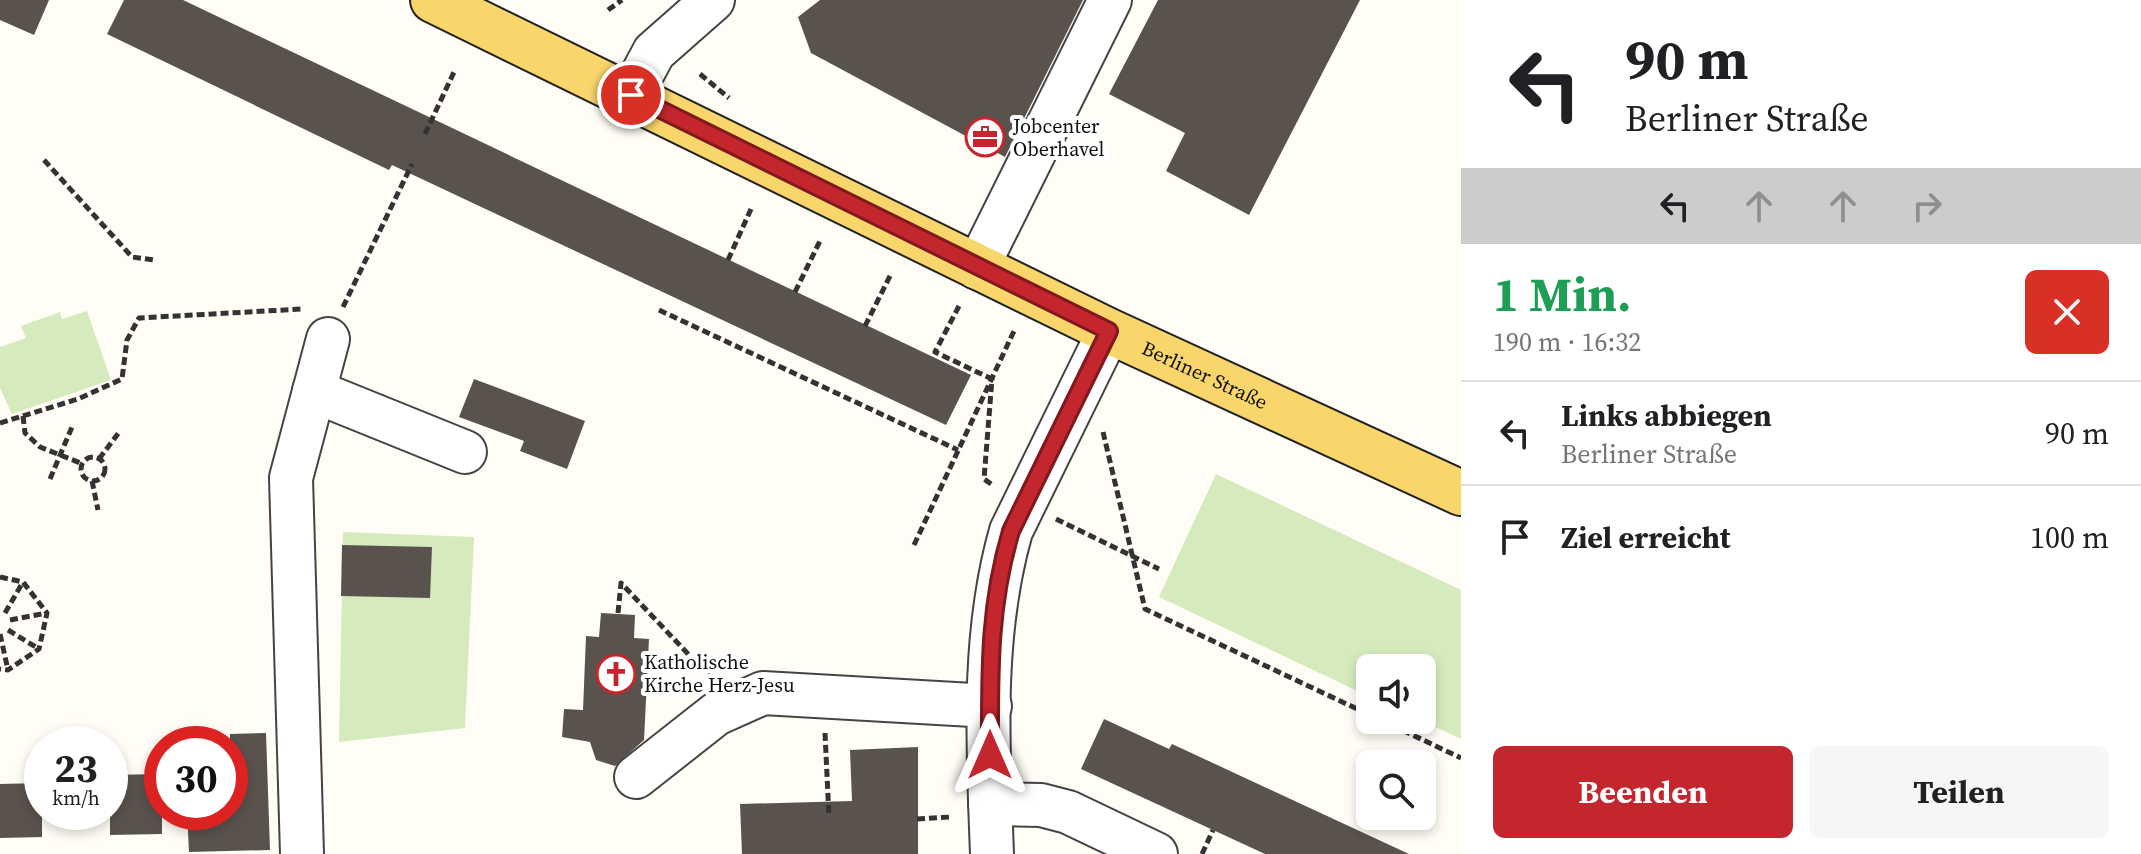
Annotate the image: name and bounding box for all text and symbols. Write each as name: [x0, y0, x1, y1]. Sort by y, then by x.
text: 90 m: [1625, 21, 1748, 98]
icon: left: [1493, 32, 1597, 136]
pin: [597, 61, 665, 129]
icon: arrive: [609, 73, 653, 117]
text: Berliner Straße: [1625, 94, 1869, 143]
place label: Jobcenter Oberhavel: [1012, 112, 1105, 163]
office icon: Jobcenter Oberhavel: [964, 116, 1006, 158]
icon: left: [1653, 184, 1697, 228]
icon: ahead: [1737, 184, 1781, 228]
icon: ahead: [1821, 184, 1865, 228]
icon: right: [1905, 184, 1949, 228]
text: 1 Min.: [1493, 261, 1631, 327]
button: close: [2025, 270, 2109, 354]
text: 190 m · 16:32: [1493, 324, 1641, 360]
street label: Berliner Straße: [1137, 334, 1272, 416]
text: Links abbiegen: [1561, 395, 1772, 436]
icon: left: [1493, 411, 1537, 455]
text: 90 m: [2045, 413, 2109, 454]
text: Berliner Straße: [1561, 436, 1737, 472]
icon: arrive: [1493, 515, 1537, 559]
text: Ziel erreicht: [1561, 517, 1730, 558]
text: 100 m: [2030, 517, 2109, 558]
place label: Katholische Kirche Herz-Jesu: [644, 648, 795, 699]
church icon: Katholische Kirche Herz-Jesu: [595, 653, 637, 695]
map controls: [1356, 654, 1436, 830]
button: sound: [1356, 654, 1436, 734]
position arrow: [948, 713, 1032, 797]
speed limit sign: 30: [144, 726, 248, 830]
text: 23: [54, 741, 98, 795]
button: Beenden: [1493, 746, 1793, 838]
button: Teilen: [1809, 746, 2109, 838]
button: search: [1356, 750, 1436, 830]
text: km/h: [52, 784, 100, 812]

